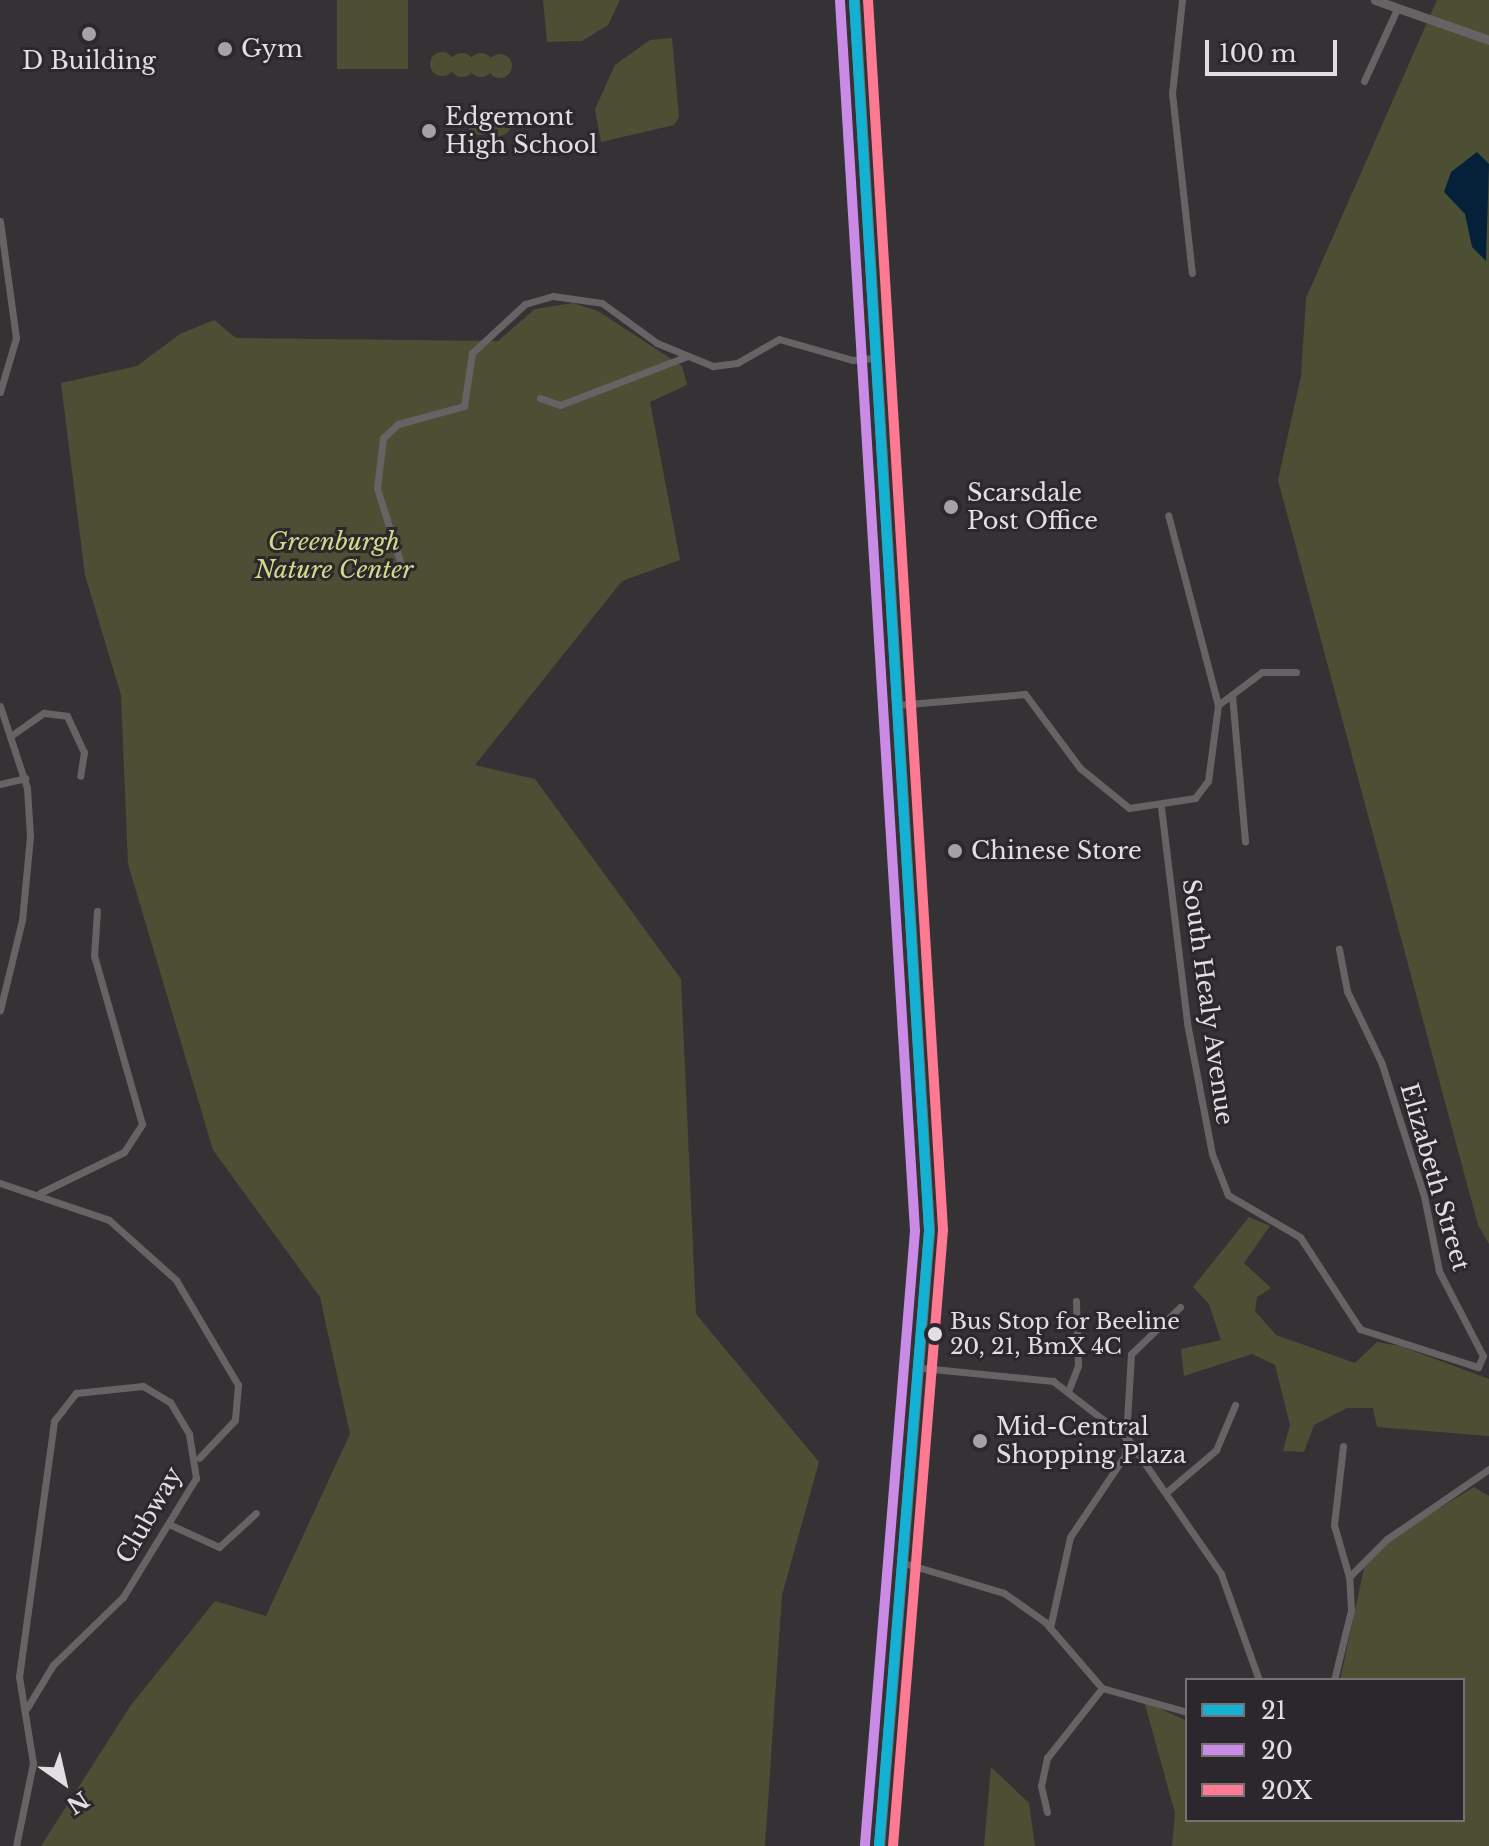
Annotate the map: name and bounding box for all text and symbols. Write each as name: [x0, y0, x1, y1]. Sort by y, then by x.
scale bar: [1209, 24, 1341, 74]
marker: D Building: [80, 25, 98, 43]
place label: Gym: [241, 35, 303, 63]
text: 100 m: [1219, 39, 1297, 68]
marker: Gym: [216, 40, 234, 58]
place label: D Building: [22, 47, 156, 75]
place label: Edgemont High School: [445, 103, 597, 159]
marker: Edgemont High School: [420, 122, 438, 140]
place label: Scarsdale Post Office: [967, 479, 1098, 535]
marker: Scarsdale Post Office: [942, 498, 960, 516]
park label: Greenburgh Nature Center: [255, 528, 413, 584]
place label: Chinese Store: [971, 837, 1142, 865]
marker: Chinese Store: [946, 842, 964, 860]
street label: South Healy Avenue: [1176, 876, 1240, 1128]
street label: Elizabeth Street: [1394, 1080, 1476, 1274]
place label: Bus Stop for Beeline 20, 21, BmX 4C: [950, 1308, 1180, 1360]
marker: Bus Stop for Beeline 20, 21, BmX 4C: [927, 1326, 943, 1342]
place label: Mid-Central Shopping Plaza: [996, 1413, 1187, 1469]
marker: Mid-Central Shopping Plaza: [971, 1432, 989, 1450]
street label: Clubway: [110, 1462, 188, 1568]
legend: [1185, 1678, 1465, 1822]
text: 21: [1261, 1696, 1287, 1725]
text: 20: [1261, 1736, 1293, 1765]
north arrow: [24, 1742, 104, 1822]
text: 20X: [1261, 1776, 1312, 1805]
text: N: [62, 1785, 94, 1819]

